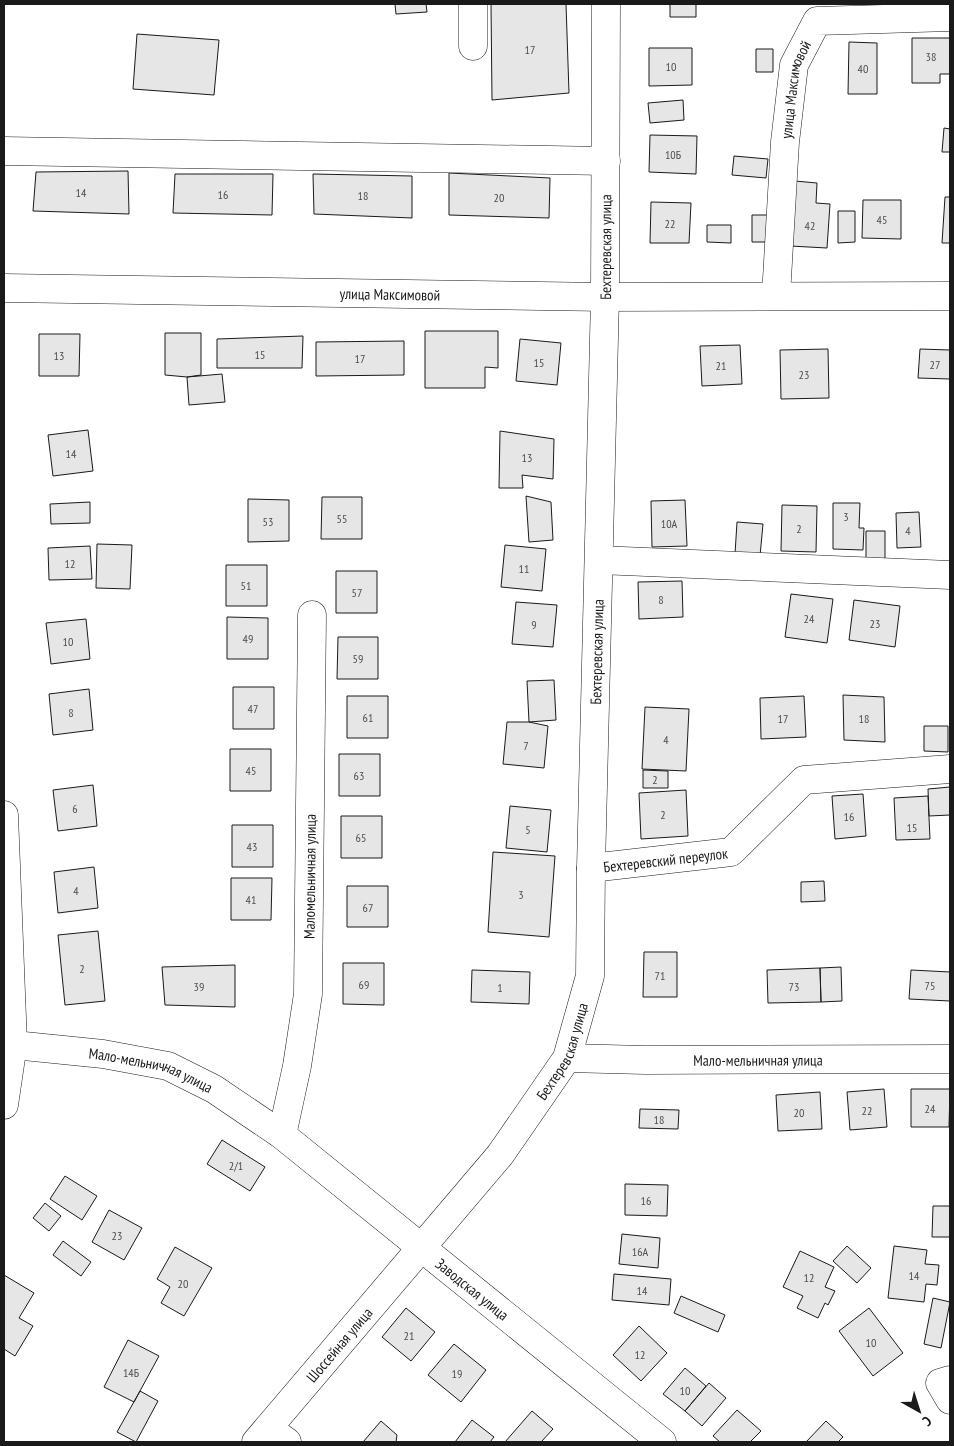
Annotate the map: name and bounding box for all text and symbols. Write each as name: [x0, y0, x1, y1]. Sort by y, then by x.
street label: улица Максимовой: [776, 37, 815, 140]
house number: 17: [525, 42, 535, 57]
house number: 38: [926, 49, 936, 64]
house number: 10: [666, 59, 676, 74]
house number: 40: [858, 61, 868, 76]
house number: 10Б: [665, 147, 681, 162]
house number: 14: [76, 185, 87, 200]
house number: 16: [218, 187, 228, 202]
house number: 18: [358, 188, 368, 203]
house number: 20: [494, 190, 504, 205]
street label: Бехтеревская улица: [595, 194, 615, 300]
house number: 45: [877, 212, 887, 227]
house number: 22: [665, 216, 675, 231]
house number: 42: [805, 218, 815, 233]
street label: улица Максимовой: [339, 284, 440, 304]
house number: 15: [255, 347, 265, 362]
house number: 13: [54, 348, 64, 363]
house number: 17: [355, 351, 365, 366]
house number: 15: [534, 355, 544, 370]
house number: 27: [930, 357, 940, 372]
house number: 21: [716, 358, 726, 373]
house number: 23: [799, 367, 809, 382]
house number: 14: [66, 446, 77, 461]
house number: 13: [522, 450, 532, 465]
house number: 3: [843, 509, 849, 524]
house number: 55: [337, 511, 347, 526]
house number: 53: [263, 514, 273, 529]
house number: 10А: [661, 516, 678, 531]
house number: 2: [796, 521, 802, 536]
house number: 4: [905, 523, 911, 538]
house number: 12: [65, 556, 75, 571]
house number: 11: [519, 561, 529, 576]
house number: 51: [241, 578, 251, 593]
house number: 57: [352, 585, 362, 600]
house number: 8: [658, 592, 664, 607]
street label: Бехтеревская улица: [586, 599, 607, 705]
house number: 24: [804, 611, 815, 626]
house number: 23: [870, 616, 880, 631]
house number: 9: [531, 617, 537, 632]
house number: 49: [243, 631, 253, 646]
house number: 10: [63, 634, 73, 649]
house number: 59: [353, 651, 363, 666]
house number: 47: [248, 701, 258, 716]
house number: 8: [68, 705, 74, 720]
house number: 61: [363, 710, 373, 725]
house number: 17: [778, 711, 788, 726]
house number: 18: [859, 711, 869, 726]
house number: 4: [663, 732, 669, 747]
house number: 7: [523, 738, 529, 753]
house number: 45: [246, 763, 256, 778]
house number: 63: [354, 768, 364, 783]
house number: 2: [652, 772, 658, 787]
house number: 6: [72, 801, 78, 816]
house number: 2: [660, 807, 666, 822]
house number: 16: [844, 809, 854, 824]
street label: Маломельничная улица: [299, 814, 319, 939]
house number: 15: [907, 820, 917, 835]
house number: 5: [525, 822, 531, 837]
house number: 65: [356, 830, 366, 845]
house number: 43: [247, 839, 257, 854]
street label: Бехтеревский переулок: [602, 843, 729, 876]
house number: 4: [73, 883, 79, 898]
house number: 3: [518, 887, 524, 902]
house number: 41: [246, 892, 256, 907]
house number: 67: [363, 900, 373, 915]
house number: 2: [79, 961, 85, 976]
house number: 71: [655, 968, 665, 983]
house number: 69: [359, 977, 369, 992]
house number: 75: [925, 978, 935, 993]
house number: 39: [194, 979, 204, 994]
house number: 73: [789, 979, 799, 994]
house number: 1: [497, 980, 503, 995]
street label: Бехтеревская улица: [532, 1000, 592, 1103]
street label: Мало-мельничная улица: [88, 1043, 216, 1096]
street label: Мало-мельничная улица: [693, 1050, 823, 1069]
house number: 24: [925, 1101, 936, 1116]
house number: 22: [862, 1103, 872, 1118]
house number: 20: [794, 1105, 804, 1120]
house number: 18: [654, 1112, 664, 1127]
house number: 2/1: [229, 1158, 243, 1173]
house number: 16: [641, 1193, 651, 1208]
house number: 23: [112, 1228, 122, 1243]
house number: 16А: [632, 1244, 649, 1259]
street label: Заводская улица: [432, 1254, 513, 1324]
house number: 14: [909, 1268, 920, 1283]
house number: 12: [804, 1270, 814, 1285]
house number: 20: [178, 1276, 188, 1291]
house number: 14: [637, 1283, 648, 1298]
street label: Шоссейная улица: [302, 1303, 376, 1386]
house number: 21: [404, 1328, 414, 1343]
house number: 10: [866, 1335, 876, 1350]
house number: 12: [635, 1347, 645, 1362]
house number: 14Б: [123, 1365, 139, 1380]
house number: 19: [452, 1366, 462, 1381]
house number: 10: [680, 1383, 690, 1398]
north arrow: [894, 1386, 944, 1436]
text: С: [919, 1412, 935, 1430]

